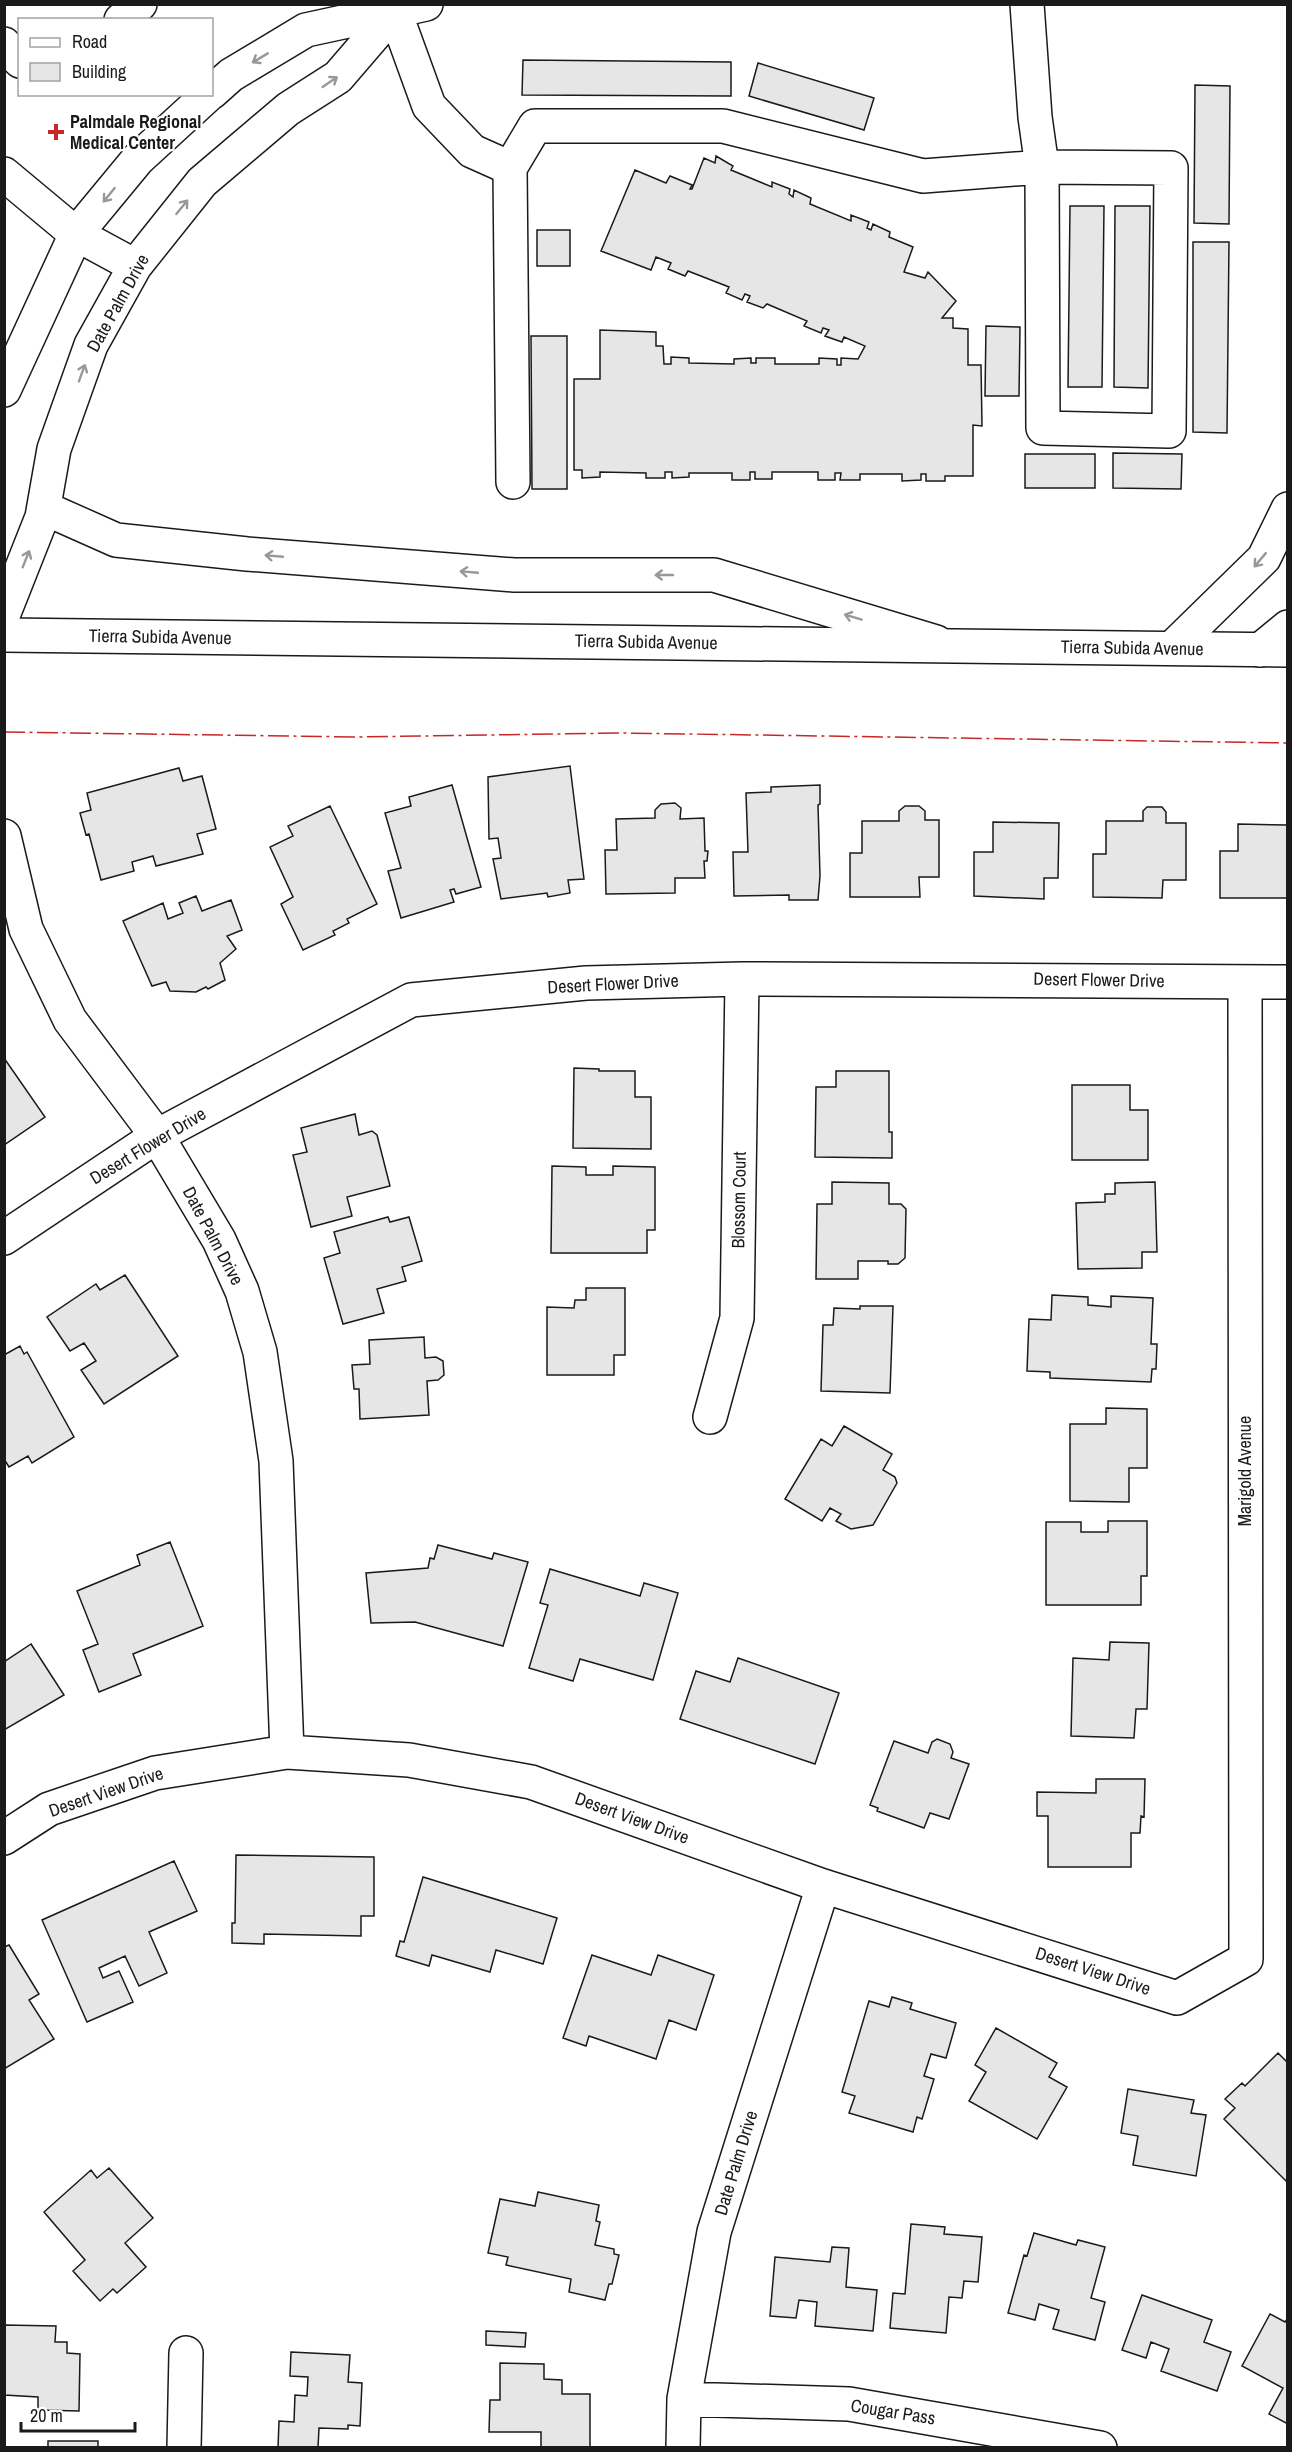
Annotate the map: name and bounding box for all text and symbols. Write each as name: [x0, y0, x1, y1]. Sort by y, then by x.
legend: [18, 18, 213, 96]
text: Road: [72, 29, 107, 54]
one-way arrow: [252, 52, 269, 64]
text: Building: [72, 59, 127, 84]
one-way arrow: [321, 76, 338, 88]
place label: Palmdale Regional Medical Center: [70, 109, 201, 155]
marker: Palmdale Regional Medical Center: [47, 123, 65, 141]
one-way arrow: [102, 187, 115, 203]
one-way arrow: [175, 200, 189, 215]
street label: Date Palm Drive: [80, 249, 155, 356]
one-way arrow: [77, 364, 88, 383]
one-way arrow: [21, 550, 32, 569]
one-way arrow: [265, 550, 285, 561]
one-way arrow: [1254, 552, 1267, 568]
one-way arrow: [459, 566, 479, 577]
one-way arrow: [654, 569, 674, 581]
one-way arrow: [843, 611, 862, 622]
street label: Tierra Subida Avenue: [88, 623, 232, 650]
street label: Tierra Subida Avenue: [574, 628, 718, 655]
street label: Tierra Subida Avenue: [1060, 634, 1204, 661]
street label: Desert Flower Drive: [1033, 966, 1165, 993]
street label: Desert Flower Drive: [547, 968, 679, 999]
street label: Desert Flower Drive: [85, 1101, 210, 1190]
street label: Blossom Court: [725, 1151, 752, 1249]
street label: Date Palm Drive: [177, 1182, 250, 1289]
street label: Marigold Avenue: [1232, 1416, 1257, 1526]
street label: Desert View Drive: [45, 1760, 166, 1823]
street label: Desert View Drive: [572, 1785, 693, 1850]
street label: Desert View Drive: [1032, 1940, 1154, 2001]
street label: Date Palm Drive: [708, 2107, 763, 2218]
street label: Cougar Pass: [849, 2392, 937, 2431]
scale bar: [21, 2395, 135, 2433]
text: 20 m: [30, 2403, 63, 2428]

